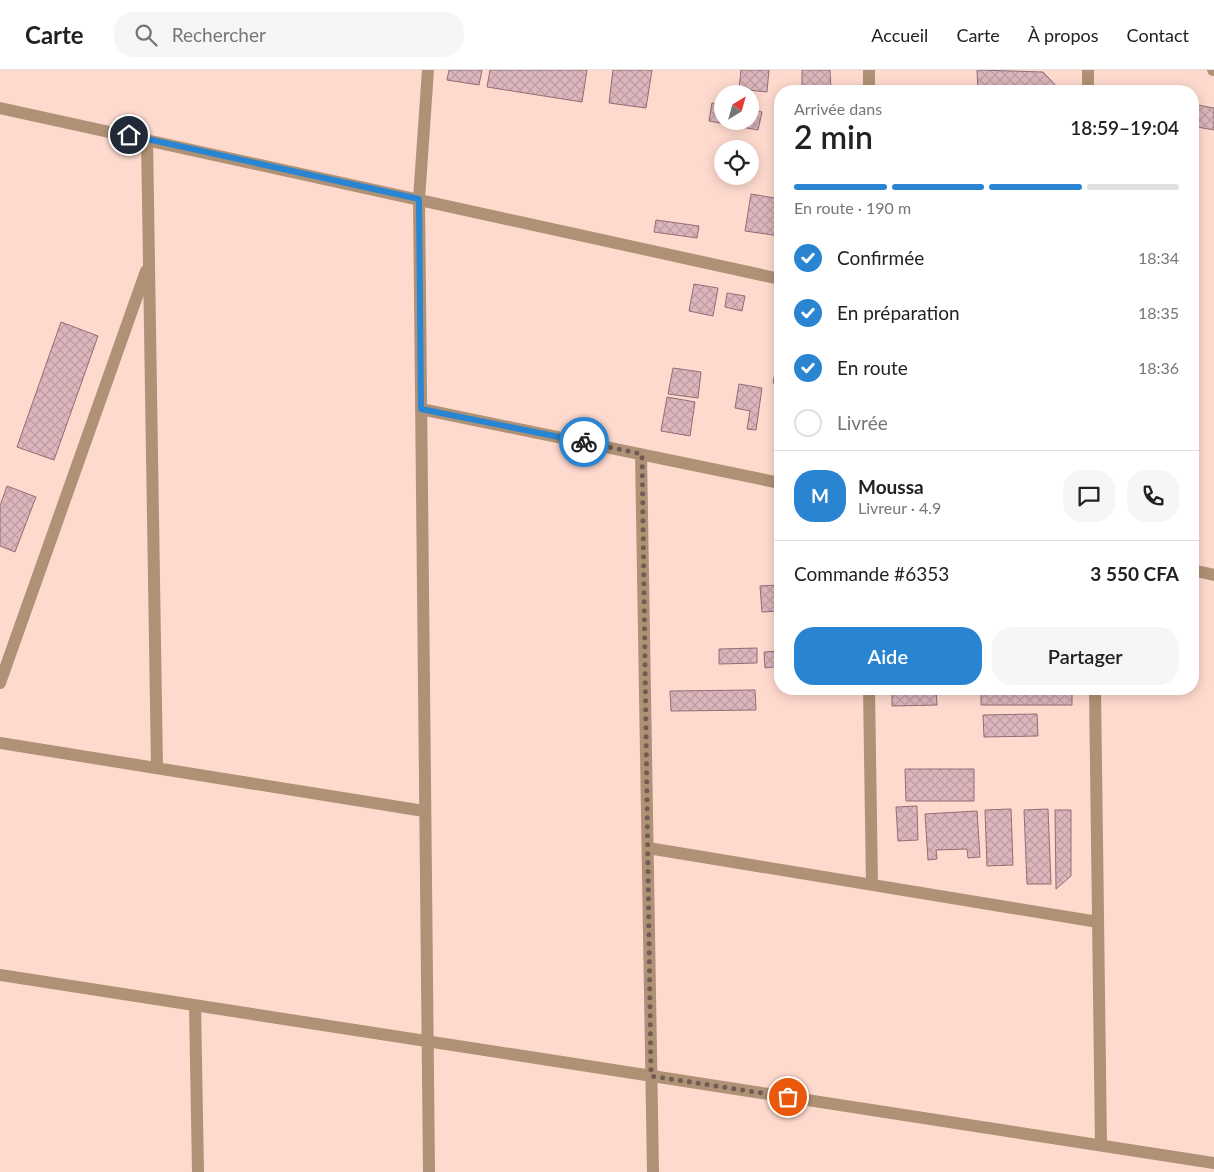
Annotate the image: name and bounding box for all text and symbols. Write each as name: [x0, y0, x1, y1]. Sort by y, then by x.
search box: [114, 12, 464, 57]
text: Carte: [25, 20, 84, 49]
icon: search: [132, 21, 160, 49]
text: Rechercher: [172, 23, 266, 46]
text: Accueil: [871, 24, 928, 46]
text: Carte: [956, 24, 1000, 46]
text: À propos: [1028, 24, 1099, 46]
text: Contact: [1127, 24, 1189, 46]
north arrow: [714, 85, 759, 130]
map controls: [714, 85, 759, 185]
text: Arrivée dans: [794, 99, 882, 118]
pin: [108, 114, 150, 156]
text: 18:59–19:04: [1070, 116, 1179, 139]
text: 2 min: [794, 117, 873, 156]
icon: home: [115, 121, 143, 149]
button: locate: [714, 140, 759, 185]
text: En route · 190 m: [794, 198, 911, 217]
icon: check: [794, 244, 822, 272]
text: Confirmée: [837, 246, 924, 269]
text: 18:34: [1138, 248, 1179, 267]
icon: check: [794, 299, 822, 327]
text: En préparation: [837, 301, 960, 324]
text: 18:35: [1138, 303, 1179, 322]
icon: check: [794, 354, 822, 382]
text: En route: [837, 356, 908, 379]
text: 18:36: [1138, 358, 1179, 377]
text: Livrée: [837, 411, 888, 434]
courier: [559, 417, 609, 467]
icon: bike: [570, 428, 598, 456]
button: chat: [1063, 470, 1115, 522]
button: phone: [1127, 470, 1179, 522]
text: Moussa: [858, 475, 924, 498]
text: M: [811, 484, 829, 507]
text: Livreur · 4.9: [858, 498, 941, 517]
text: Commande #6353: [794, 562, 949, 585]
text: 3 550 CFA: [1090, 562, 1179, 585]
button: Aide: [794, 627, 982, 685]
button: Partager: [992, 627, 1179, 685]
pin: [767, 1076, 809, 1118]
icon: bag: [774, 1083, 802, 1111]

